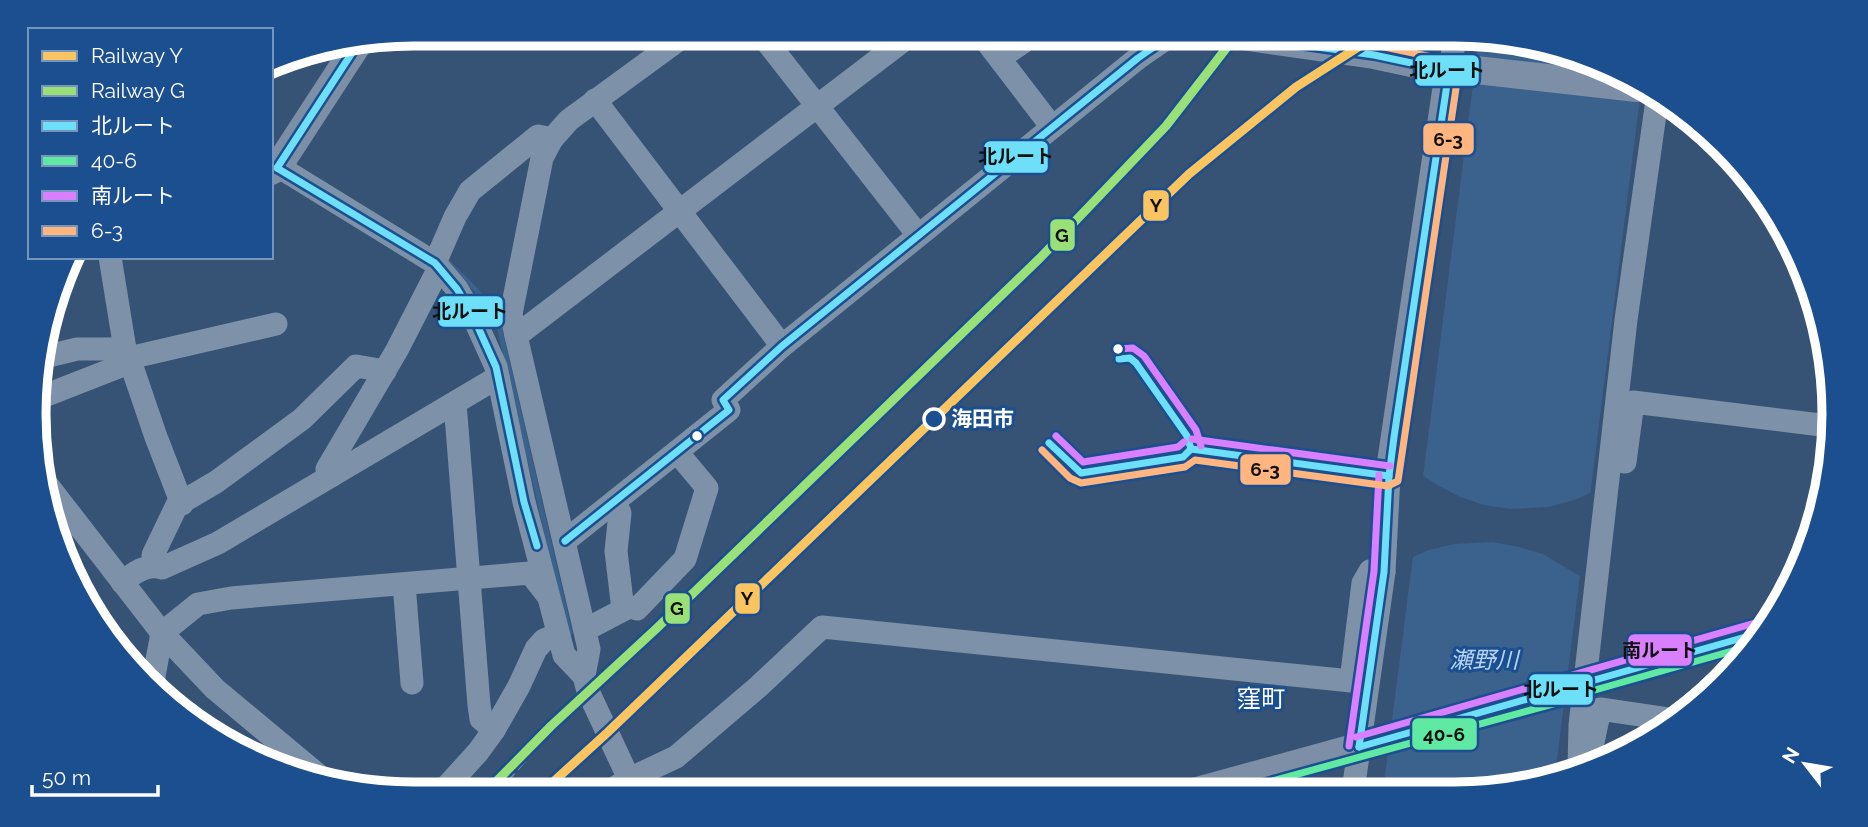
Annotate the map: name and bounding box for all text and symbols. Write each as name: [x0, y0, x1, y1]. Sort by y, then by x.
legend: [28, 28, 273, 259]
text: Railway Y: [91, 43, 183, 68]
line badge: 北ルート: [1414, 54, 1480, 87]
text: 北ルート: [1409, 59, 1485, 81]
text: Railway G: [91, 78, 185, 103]
text: 北ルート: [91, 113, 175, 138]
line badge: 6-3: [1422, 122, 1475, 156]
text: 6-3: [1433, 128, 1463, 150]
line badge: 北ルート: [983, 140, 1049, 174]
text: 北ルート: [978, 145, 1054, 167]
text: 40-6: [91, 148, 137, 173]
text: 南ルート: [91, 183, 175, 208]
line badge: Y: [1142, 189, 1170, 222]
text: Y: [1150, 194, 1163, 216]
text: 6-3: [91, 218, 123, 243]
line badge: G: [1049, 218, 1076, 252]
text: G: [1055, 224, 1069, 246]
line badge: 北ルート: [437, 295, 504, 328]
text: 北ルート: [432, 300, 508, 322]
unlabelled marker: [1111, 342, 1125, 356]
place label: 海田市: [951, 406, 1014, 431]
marker: 海田市: [923, 408, 945, 430]
unlabelled marker: [690, 429, 704, 443]
line badge: 6-3: [1239, 453, 1292, 486]
text: 6-3: [1250, 458, 1280, 480]
line badge: Y: [734, 582, 761, 615]
text: Y: [741, 587, 754, 609]
line badge: G: [664, 592, 691, 625]
text: G: [670, 597, 684, 619]
line badge: 南ルート: [1627, 633, 1693, 667]
text: 南ルート: [1622, 639, 1698, 661]
water label: 瀬野川: [1450, 646, 1522, 673]
line badge: 北ルート: [1528, 673, 1594, 706]
text: 北ルート: [1523, 678, 1599, 700]
district label: 窪町: [1237, 684, 1285, 713]
line badge: 40-6: [1411, 717, 1478, 751]
text: 40-6: [1423, 723, 1465, 745]
north arrow: [1770, 729, 1840, 799]
text: N: [1777, 743, 1804, 767]
scale bar: [32, 754, 158, 798]
text: 50 m: [42, 765, 91, 790]

